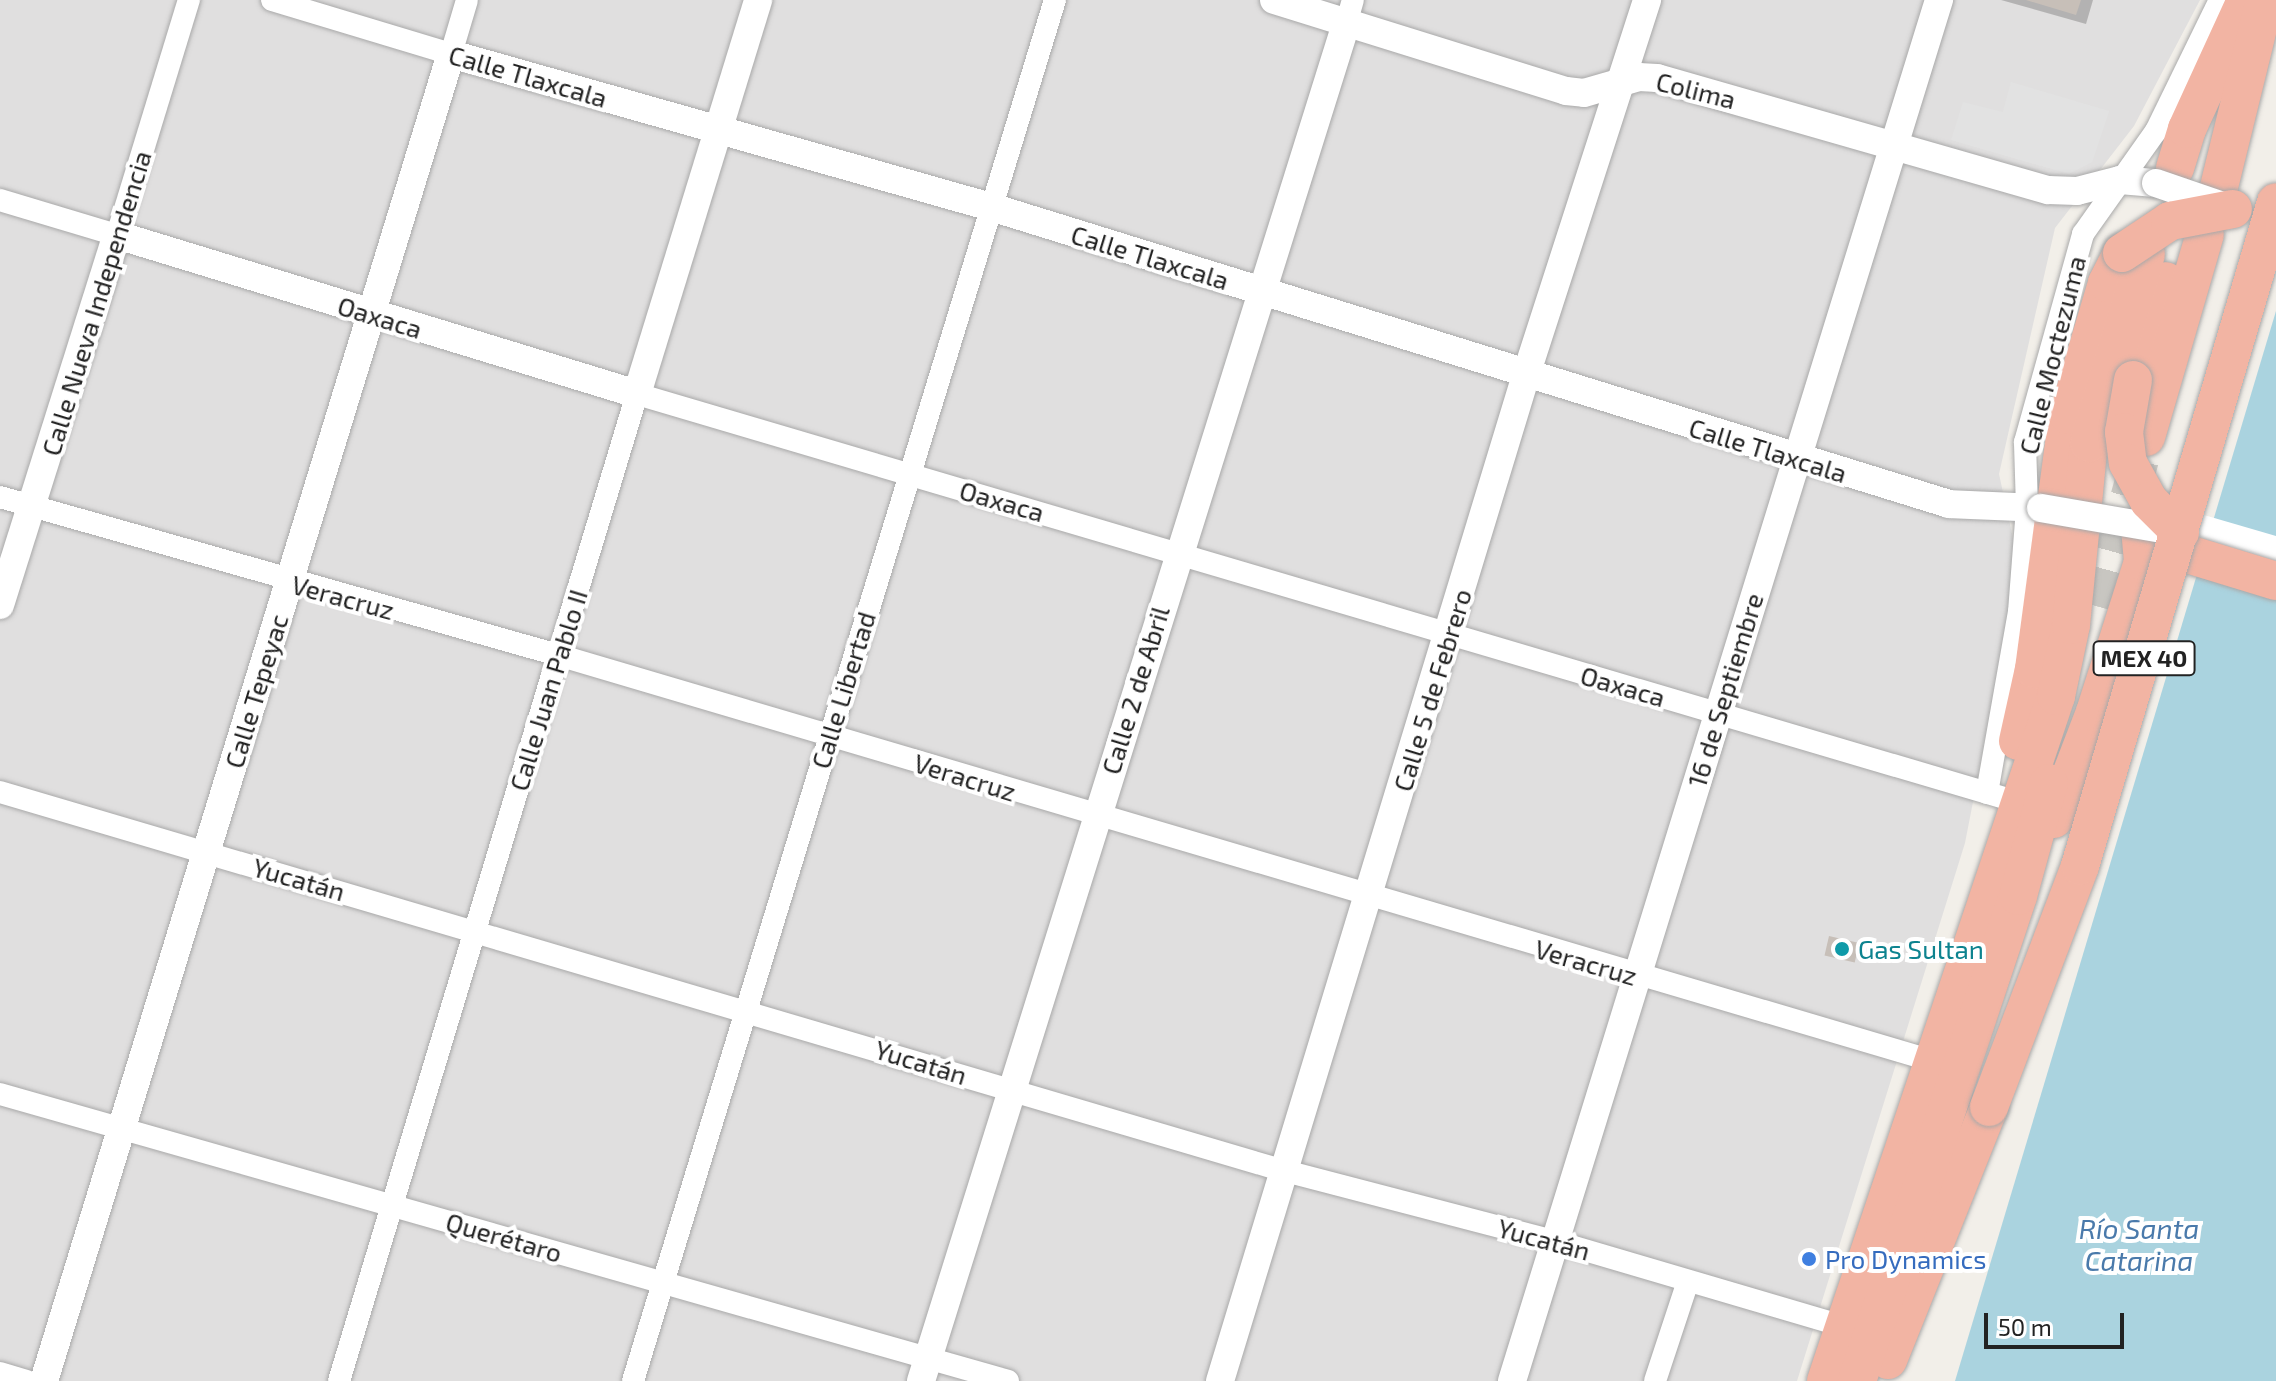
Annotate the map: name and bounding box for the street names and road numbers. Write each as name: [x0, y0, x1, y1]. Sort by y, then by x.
street label: Calle Tlaxcala: [445, 38, 611, 114]
street label: Colima: [1653, 65, 1739, 115]
street label: Calle Nueva Independencia: [35, 147, 157, 459]
street label: Calle Tlaxcala: [1067, 218, 1233, 296]
street label: Calle Moctezuma: [2012, 252, 2092, 458]
street label: Oaxaca: [334, 289, 426, 345]
street label: Calle Tlaxcala: [1685, 411, 1851, 489]
street label: Oaxaca: [956, 474, 1048, 528]
street label: Veracruz: [288, 568, 398, 626]
street label: Calle Juan Pablo II: [502, 585, 594, 795]
street label: Calle 5 de Febrero: [1386, 585, 1478, 795]
street label: 16 de Septiembre: [1681, 589, 1769, 791]
street label: Calle 2 de Abril: [1095, 602, 1175, 778]
street label: Calle Libertad: [804, 608, 882, 772]
street label: Calle Tepeyac: [218, 610, 294, 772]
road number: MEX 40: [2092, 638, 2196, 678]
street label: Oaxaca: [1577, 659, 1669, 713]
street label: Veracruz: [910, 747, 1020, 807]
street label: Yucatán: [249, 851, 349, 907]
street label: Veracruz: [1531, 933, 1641, 991]
street label: Yucatán: [871, 1033, 971, 1091]
street label: Querétaro: [442, 1206, 566, 1268]
street label: Yucatán: [1494, 1212, 1594, 1266]

